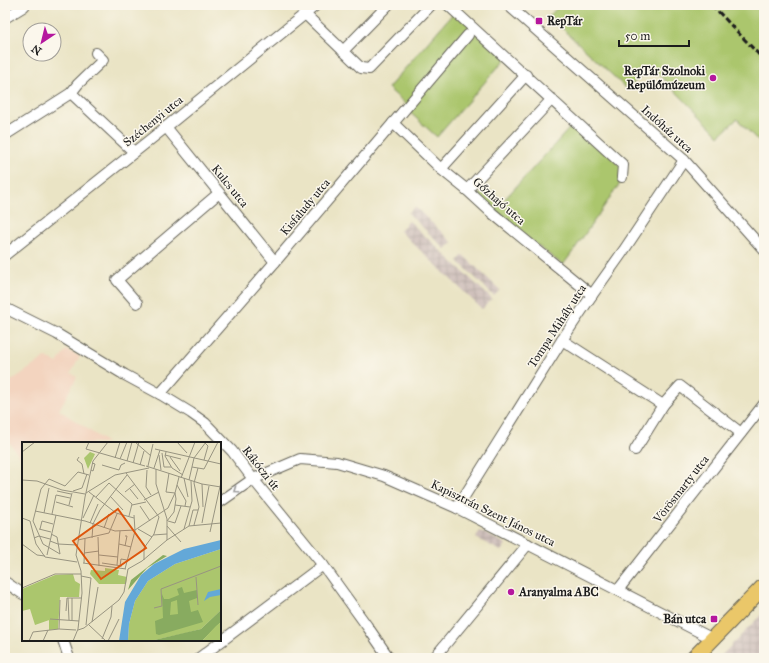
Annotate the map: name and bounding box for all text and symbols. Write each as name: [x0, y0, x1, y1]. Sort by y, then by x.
place label: RepTár: [547, 14, 583, 29]
marker: RepTár: [534, 16, 544, 26]
north arrow: [22, 22, 62, 62]
scale bar: [619, 22, 689, 48]
text: 50 m: [625, 29, 650, 43]
text: N: [28, 41, 44, 58]
place label: RepTár Szolnoki Repülőmúzeum: [624, 64, 706, 93]
marker: RepTár Szolnoki Repülőmúzeum: [708, 73, 718, 83]
street label: Széchenyi utca: [120, 92, 186, 149]
street label: Indóház utca: [638, 102, 696, 156]
street label: Kulcs utca: [209, 162, 252, 211]
street label: Kisfaludy utca: [277, 175, 333, 238]
street label: Gőzhajó utca: [470, 175, 529, 228]
street label: Tompa Mihály utca: [525, 281, 590, 370]
inset map: [22, 442, 221, 641]
street label: Rákóczi út: [239, 443, 283, 493]
street label: Vörösmarty utca: [650, 452, 712, 526]
street label: Kapisztrán Szent János utca: [428, 477, 558, 550]
one-way arrow: [234, 485, 241, 492]
place label: Aranyalma ABC: [518, 585, 599, 600]
marker: Aranyalma ABC: [506, 587, 516, 597]
place label: Bán utca: [663, 612, 707, 626]
marker: Bán utca: [709, 614, 719, 624]

